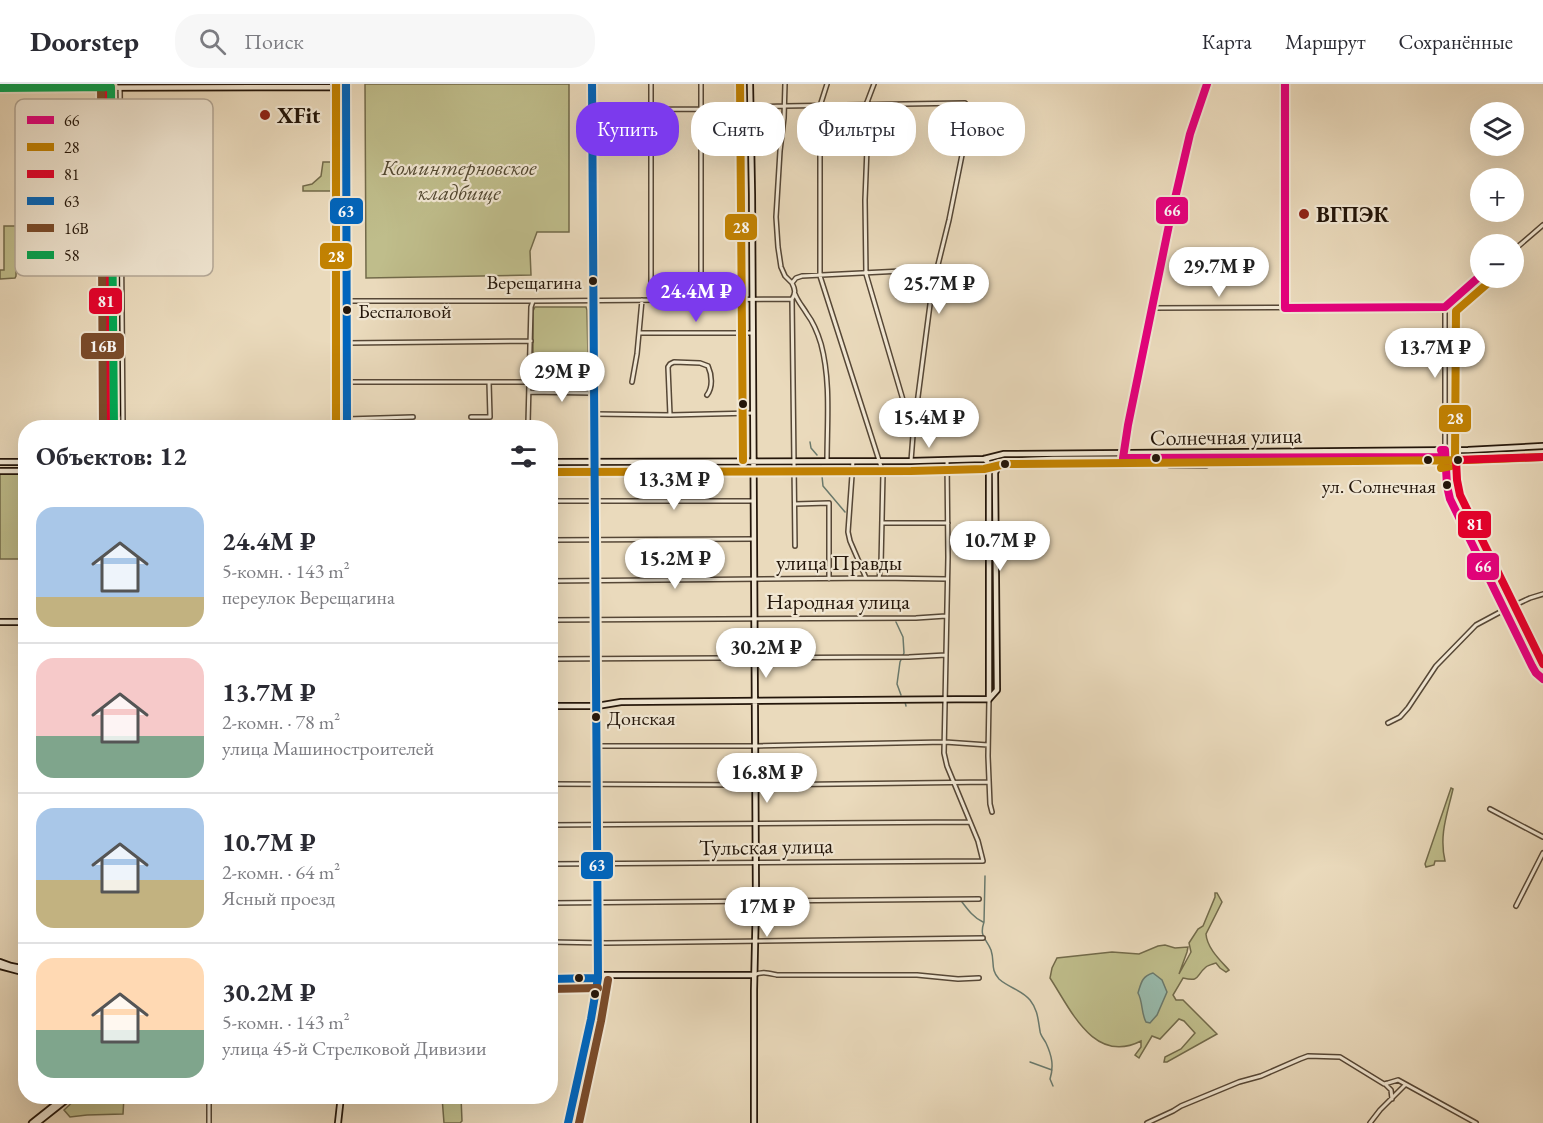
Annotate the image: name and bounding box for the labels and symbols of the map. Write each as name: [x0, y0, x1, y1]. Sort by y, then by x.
legend: [15, 99, 213, 276]
place label: XFit: [276, 101, 321, 130]
marker: XFit: [258, 108, 272, 122]
text: 66: [64, 110, 80, 131]
text: 28: [64, 137, 80, 158]
park label: Коминтерновское кладбище: [381, 153, 537, 207]
text: 81: [64, 164, 79, 185]
text: 63: [64, 191, 80, 212]
line badge: 66: [1155, 196, 1189, 225]
line badge: 63: [329, 197, 364, 225]
text: 66: [1164, 200, 1181, 221]
place label: ВГПЭК: [1316, 200, 1389, 229]
text: 63: [338, 201, 354, 222]
marker: ВГПЭК: [1297, 207, 1311, 221]
line badge: 28: [724, 213, 758, 241]
text: 28: [733, 217, 749, 238]
text: 16В: [64, 218, 89, 239]
line badge: 28: [319, 242, 353, 270]
text: 58: [64, 245, 80, 266]
text: 28: [328, 246, 344, 267]
pin: 29.7M ₽: [1164, 247, 1274, 298]
pin: 25.7M ₽: [884, 264, 994, 315]
place label: Верещагина: [486, 269, 582, 295]
pin: 24.4M ₽: [641, 272, 751, 323]
marker: Верещагина: [587, 275, 599, 287]
line badge: 81: [88, 287, 123, 315]
text: 81: [98, 291, 114, 312]
place label: Беспаловой: [358, 298, 452, 324]
marker: Беспаловой: [341, 304, 353, 316]
pin: 13.7M ₽: [1380, 328, 1490, 379]
line badge: 16В: [80, 332, 125, 360]
text: 16В: [90, 336, 116, 357]
pin: 29M ₽: [520, 352, 604, 403]
unlabelled marker: [737, 398, 749, 410]
pin: 15.4M ₽: [874, 398, 984, 449]
line badge: 28: [1438, 404, 1472, 433]
text: 28: [1447, 408, 1463, 429]
street label: Солнечная улица: [1150, 421, 1303, 452]
unlabelled marker: [1150, 452, 1162, 464]
unlabelled marker: [1422, 454, 1434, 466]
unlabelled marker: [1452, 454, 1464, 466]
unlabelled marker: [999, 458, 1011, 470]
pin: 13.3M ₽: [619, 460, 729, 511]
place label: ул. Солнечная: [1322, 473, 1436, 499]
marker: ул. Солнечная: [1441, 479, 1453, 491]
line badge: 81: [1457, 510, 1492, 539]
text: 81: [1467, 514, 1483, 535]
pin: 10.7M ₽: [945, 521, 1055, 572]
pin: 15.2M ₽: [620, 539, 730, 590]
street label: улица Правды: [776, 548, 902, 577]
line badge: 66: [1466, 552, 1500, 581]
text: 66: [1475, 556, 1492, 577]
street label: Народная улица: [766, 587, 910, 616]
pin: 30.2M ₽: [711, 628, 821, 679]
place label: Донская: [607, 705, 675, 731]
marker: Донская: [590, 711, 602, 723]
pin: 16.8M ₽: [712, 753, 822, 804]
street label: Тульская улица: [699, 831, 834, 862]
line badge: 63: [580, 851, 614, 880]
text: 63: [589, 855, 605, 876]
pin: 17M ₽: [725, 887, 809, 938]
unlabelled marker: [573, 972, 585, 984]
unlabelled marker: [589, 988, 601, 1000]

